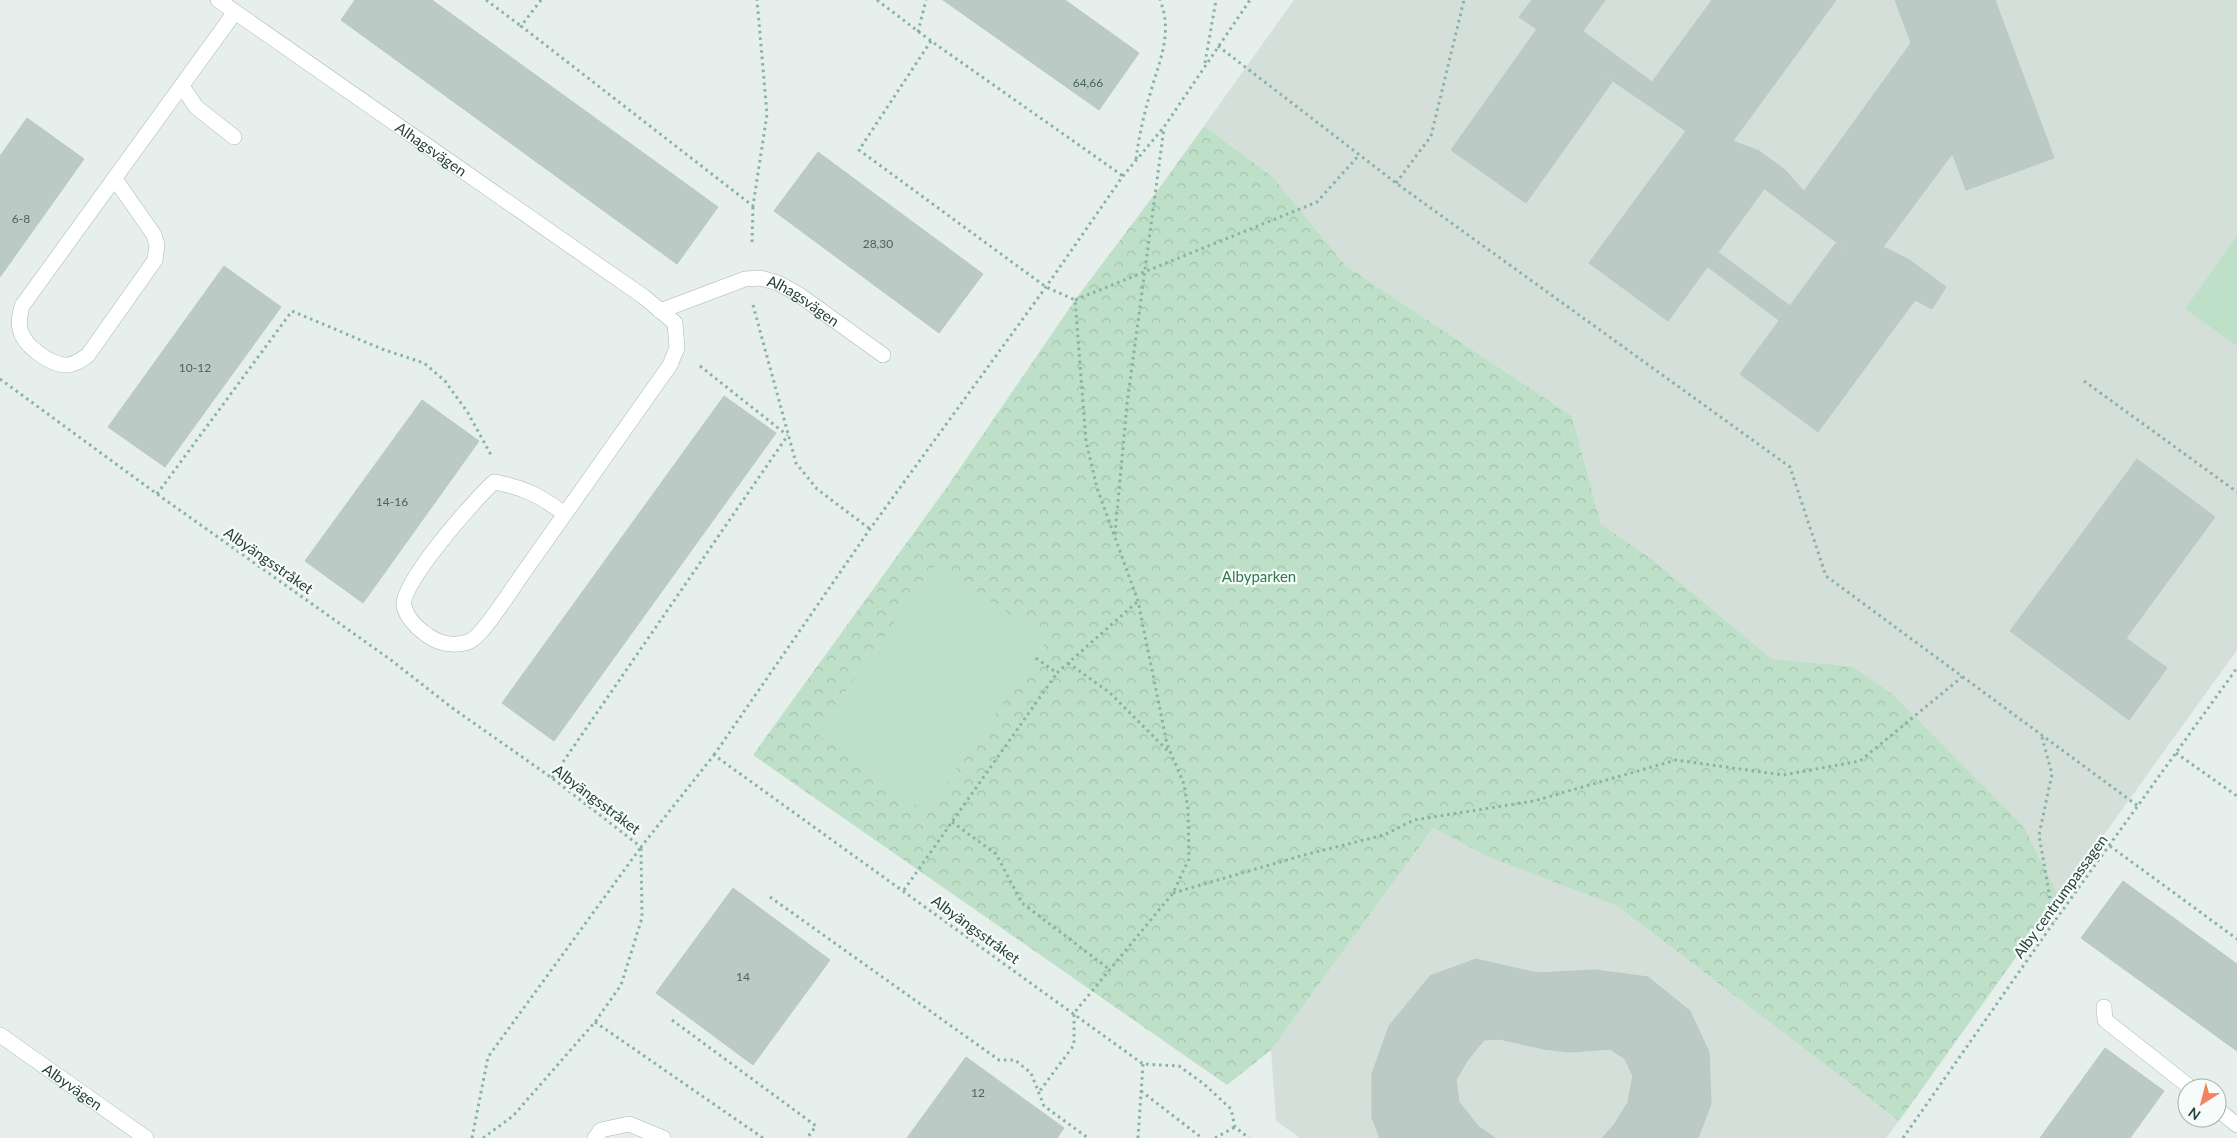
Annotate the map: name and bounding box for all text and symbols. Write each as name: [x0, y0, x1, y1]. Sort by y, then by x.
house number: 64,66: [1073, 75, 1103, 90]
street label: Alhagsvägen: [392, 118, 470, 180]
house number: 6-8: [12, 211, 30, 226]
house number: 28,30: [863, 236, 893, 251]
street label: Alhagsvägen: [765, 271, 843, 330]
house number: 10-12: [179, 360, 211, 375]
house number: 14-16: [376, 494, 408, 509]
street label: Albyängsstråket: [221, 523, 318, 598]
park label: Albyparken: [1222, 567, 1296, 585]
street label: Albyängsstråket: [550, 760, 645, 838]
street label: Alby centrumpassagen: [2009, 831, 2111, 961]
street label: Albyängsstråket: [928, 891, 1024, 967]
house number: 14: [736, 969, 750, 984]
street label: Albyvägen: [39, 1059, 106, 1113]
north arrow: [2177, 1078, 2227, 1128]
house number: 12: [971, 1085, 985, 1100]
text: N: [2185, 1104, 2203, 1124]

